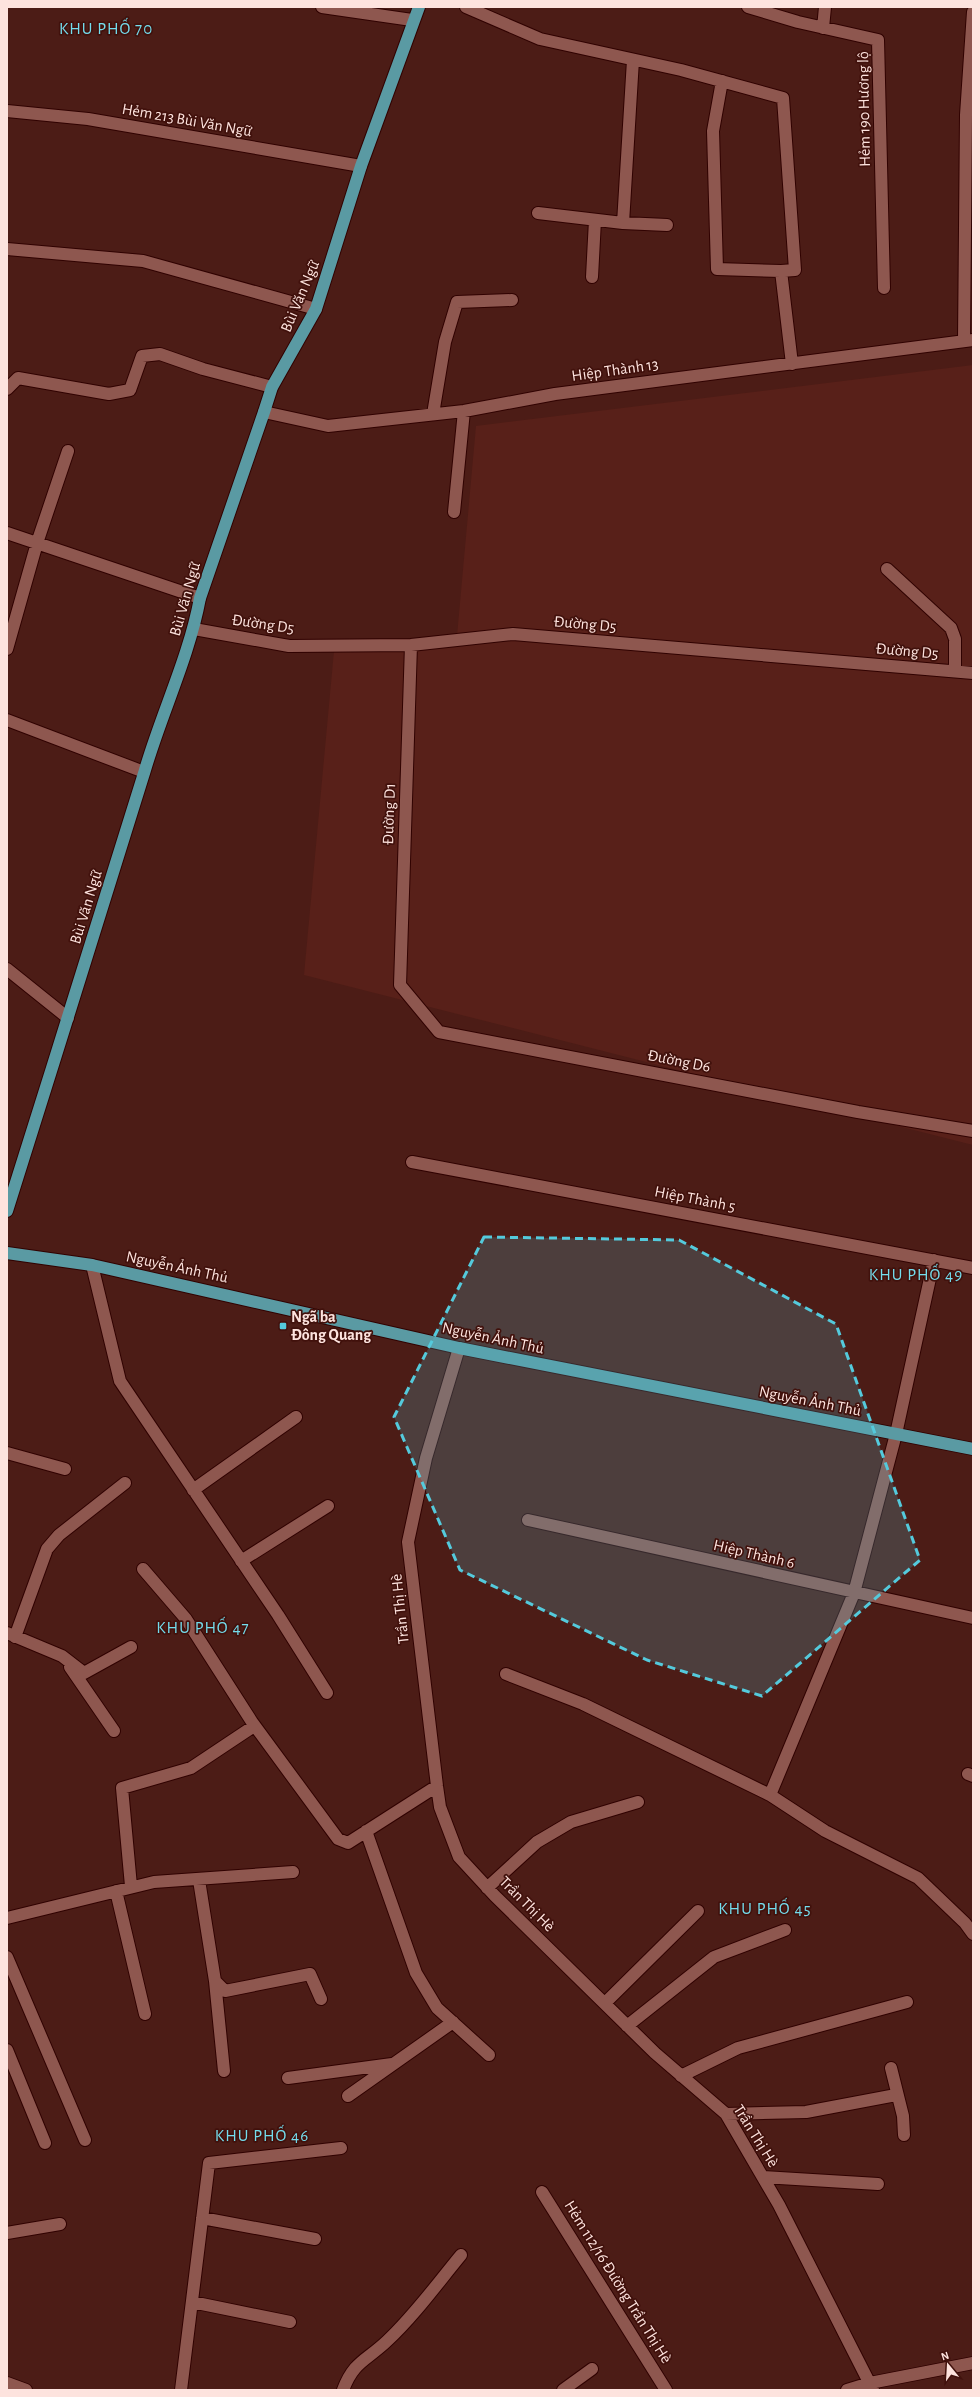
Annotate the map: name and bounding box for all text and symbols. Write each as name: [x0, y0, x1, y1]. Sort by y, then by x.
district label: KHU PHỐ 70: [59, 17, 153, 37]
street label: Hẻm 190 Hương lộ: [855, 51, 873, 167]
street label: Hẻm 213 Bùi Văn Ngữ: [121, 101, 254, 139]
street label: Bùi Văn Ngữ: [278, 257, 322, 334]
street label: Hiệp Thành 13: [571, 356, 659, 384]
street label: Bùi Văn Ngữ: [167, 560, 203, 638]
street label: Đường D5: [231, 612, 295, 636]
street label: Đường D5: [553, 613, 617, 635]
street label: Đường D5: [875, 640, 939, 662]
street label: Đường D1: [380, 783, 398, 845]
street label: Bùi Văn Ngữ: [67, 868, 105, 946]
street label: Đường D6: [646, 1047, 712, 1075]
street label: Hiệp Thành 5: [653, 1183, 737, 1215]
street label: Nguyễn Ảnh Thủ: [124, 1246, 230, 1287]
district label: KHU PHỐ 49: [869, 1263, 963, 1283]
place label: Ngã ba Đông Quang: [291, 1309, 372, 1344]
street label: Nguyễn Ảnh Thủ: [440, 1317, 546, 1358]
marker: Ngã ba Đông Quang: [278, 1321, 288, 1331]
street label: Nguyễn Ảnh Thủ: [757, 1381, 863, 1420]
street label: Hiệp Thành 6: [712, 1537, 796, 1571]
street label: Trần Thị Hè: [388, 1573, 412, 1645]
district label: KHU PHỐ 47: [156, 1616, 250, 1636]
street label: Trần Thị Hè: [496, 1873, 558, 1935]
district label: KHU PHỐ 45: [718, 1897, 812, 1917]
street label: Trần Thị Hè: [731, 2102, 781, 2170]
district label: KHU PHỐ 46: [215, 2124, 309, 2144]
street label: Hẻm 112/16 Đường Trần Thị Hè: [561, 2198, 675, 2366]
north arrow: [928, 2345, 968, 2385]
text: N: [940, 2350, 950, 2362]

